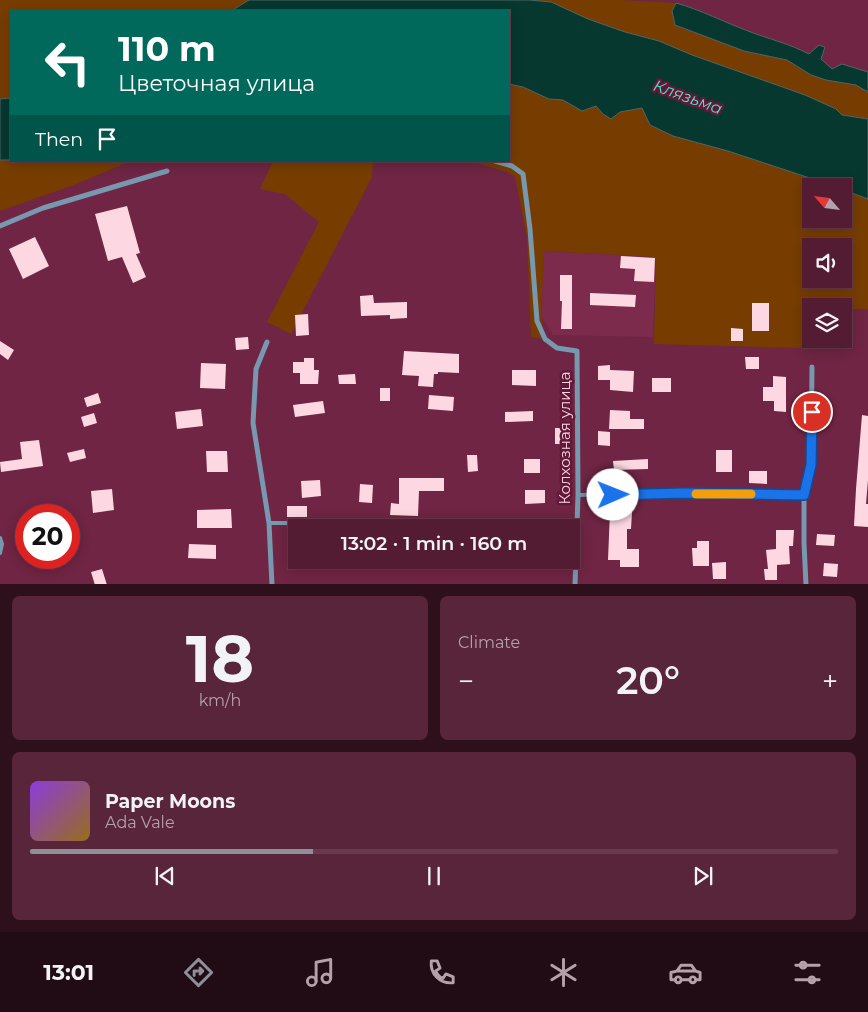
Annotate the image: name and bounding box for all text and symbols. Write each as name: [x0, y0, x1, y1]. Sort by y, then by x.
text: 110 m: [118, 27, 216, 70]
icon: left: [35, 30, 100, 95]
text: Цветочная улица: [118, 70, 315, 97]
water label: Клязьма: [651, 76, 725, 118]
icon: arrive: [93, 125, 121, 153]
text: Then: [35, 128, 83, 151]
north arrow: [802, 178, 852, 228]
map controls: [802, 178, 852, 348]
button: sound: [802, 238, 852, 288]
button: layers: [802, 298, 852, 348]
street label: Колхозная улица: [555, 372, 574, 504]
pin: [791, 391, 833, 433]
icon: arrive: [798, 398, 826, 426]
position arrow: [586, 468, 638, 520]
speed limit sign: 20: [15, 504, 80, 569]
text: 13:02 · 1 min · 160 m: [341, 532, 527, 555]
text: 18: [186, 619, 254, 698]
text: Climate: [458, 633, 520, 652]
text: 20°: [616, 657, 680, 704]
text: −: [458, 664, 474, 698]
text: +: [822, 664, 838, 698]
text: km/h: [199, 691, 241, 710]
text: Paper Moons: [105, 790, 235, 813]
text: Ada Vale: [105, 813, 175, 832]
icon: previous: [151, 862, 179, 890]
icon: pause: [420, 862, 448, 890]
icon: next: [689, 862, 717, 890]
icon: directions: [181, 955, 216, 990]
icon: music: [303, 955, 338, 990]
icon: phone: [424, 955, 459, 990]
icon: climate: [546, 955, 581, 990]
icon: car: [668, 955, 703, 990]
icon: filters: [790, 955, 825, 990]
text: 13:01: [43, 959, 94, 986]

